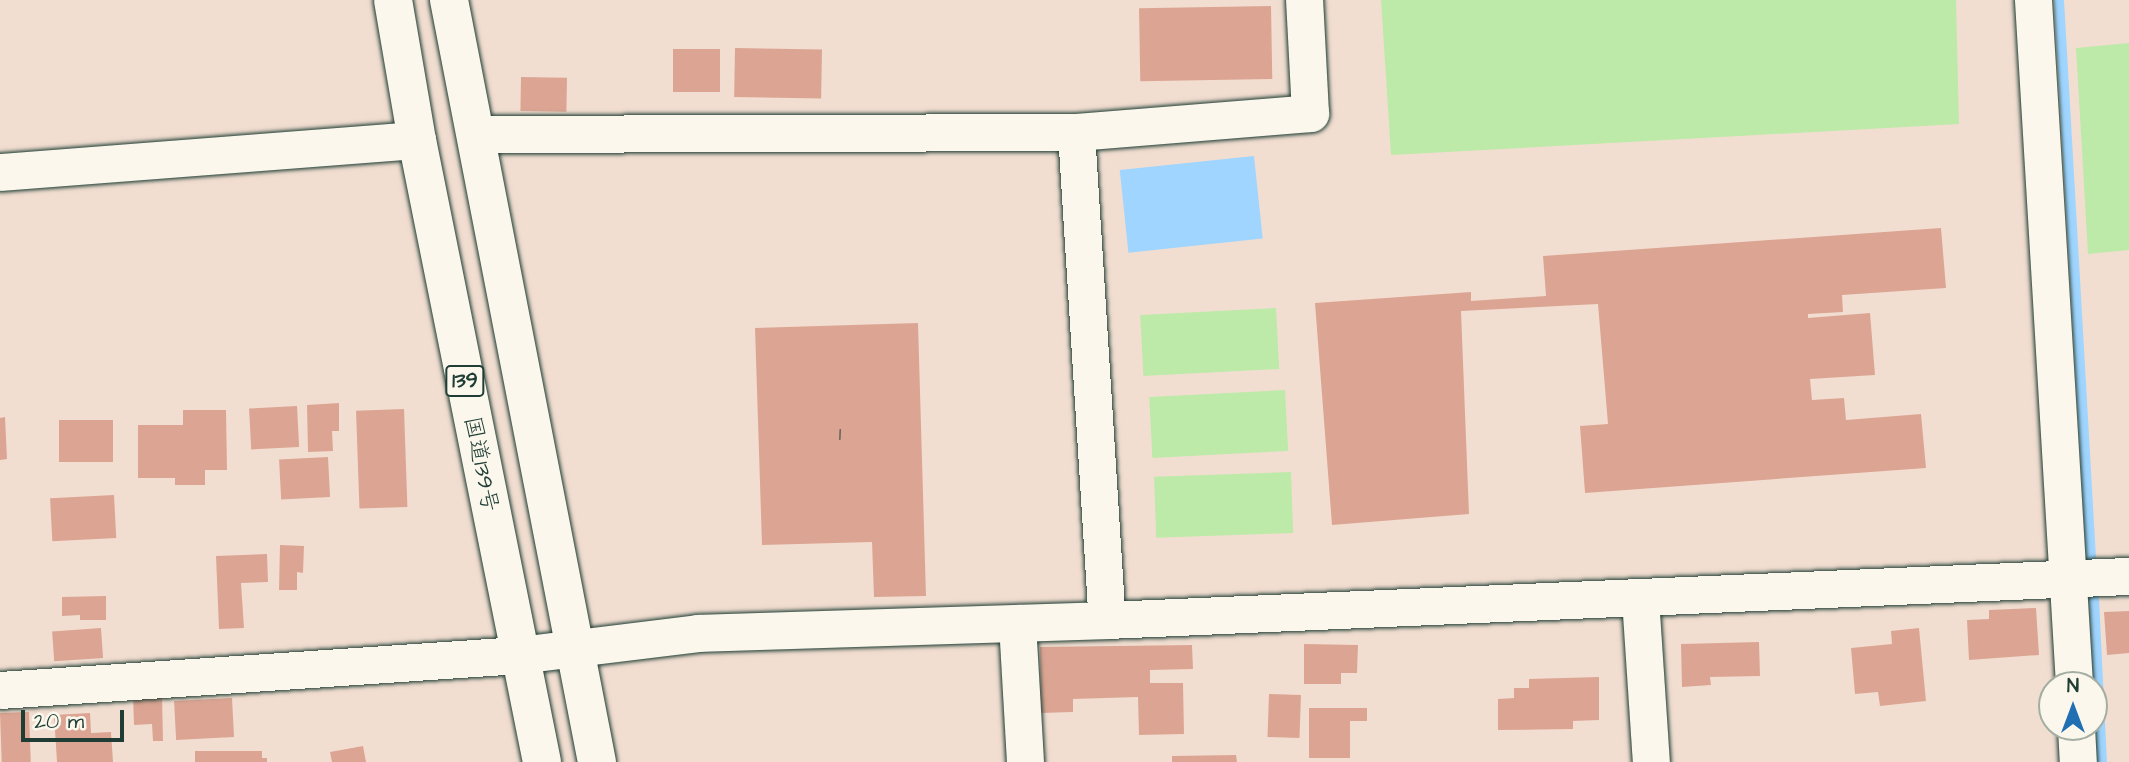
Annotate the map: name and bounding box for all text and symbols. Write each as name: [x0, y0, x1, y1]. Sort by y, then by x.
road number: 139: [444, 364, 486, 398]
street label: 国道139号: [458, 414, 504, 514]
house number: 1: [839, 424, 841, 446]
north arrow: [2038, 671, 2108, 741]
text: N: [2067, 673, 2079, 700]
scale bar: [24, 696, 128, 740]
text: 20 m: [34, 707, 84, 736]

